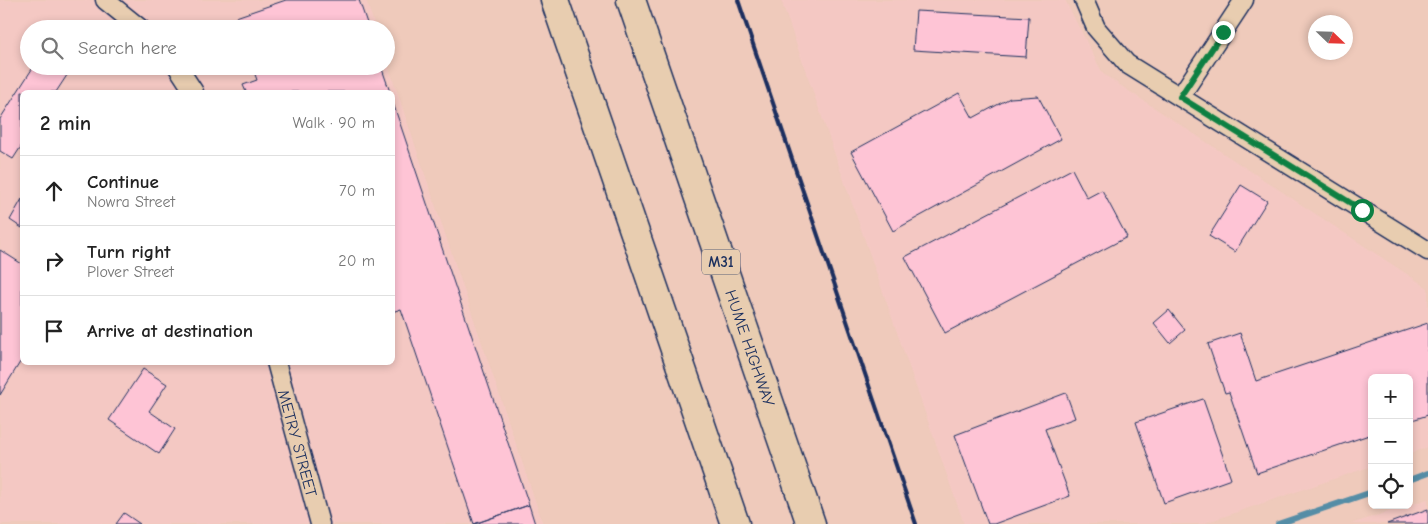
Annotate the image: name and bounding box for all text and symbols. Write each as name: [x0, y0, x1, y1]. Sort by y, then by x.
north arrow: [1308, 15, 1353, 60]
search box: [20, 20, 395, 75]
route end: [1212, 21, 1235, 44]
icon: search: [38, 34, 66, 62]
text: Search here: [78, 37, 177, 59]
text: 2 min: [40, 111, 91, 135]
text: Walk · 90 m: [292, 114, 375, 132]
text: Continue: [87, 171, 159, 193]
icon: ahead: [40, 177, 68, 205]
text: 70 m: [339, 182, 375, 200]
text: Nowra Street: [87, 193, 175, 211]
route start: [1351, 199, 1374, 222]
text: Turn right: [87, 241, 171, 263]
icon: right: [40, 247, 68, 275]
road number: M31: [702, 250, 740, 274]
text: 20 m: [338, 252, 375, 270]
text: Plover Street: [87, 263, 174, 281]
street label: HUME HIGHWAY: [721, 288, 778, 410]
icon: arrive: [40, 317, 68, 345]
text: Arrive at destination: [87, 320, 253, 342]
map controls: [1368, 374, 1413, 509]
button: +: [1368, 374, 1413, 419]
street label: METRY STREET: [274, 388, 320, 500]
button: −: [1368, 419, 1413, 464]
button: locate: [1368, 464, 1413, 509]

